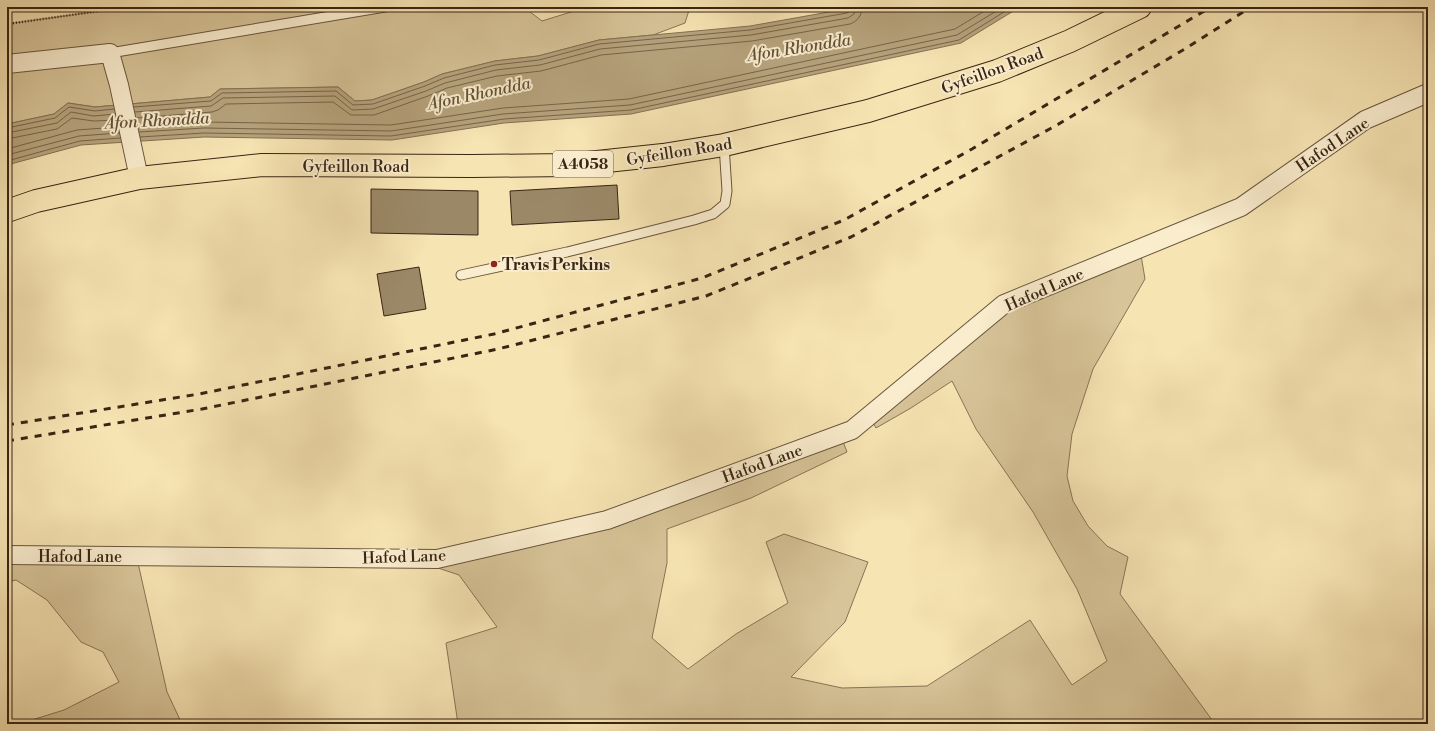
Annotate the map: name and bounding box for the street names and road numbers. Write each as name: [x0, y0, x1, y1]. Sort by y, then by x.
street label: Gyfeillon Road: [939, 43, 1046, 99]
street label: Hafod Lane: [1292, 113, 1373, 177]
street label: Gyfeillon Road: [625, 134, 733, 170]
road number: A4058: [553, 151, 613, 177]
street label: Gyfeillon Road: [303, 157, 409, 177]
street label: Hafod Lane: [1002, 264, 1087, 316]
street label: Hafod Lane: [719, 440, 805, 488]
street label: Hafod Lane: [362, 546, 446, 568]
street label: Hafod Lane: [38, 547, 122, 567]

